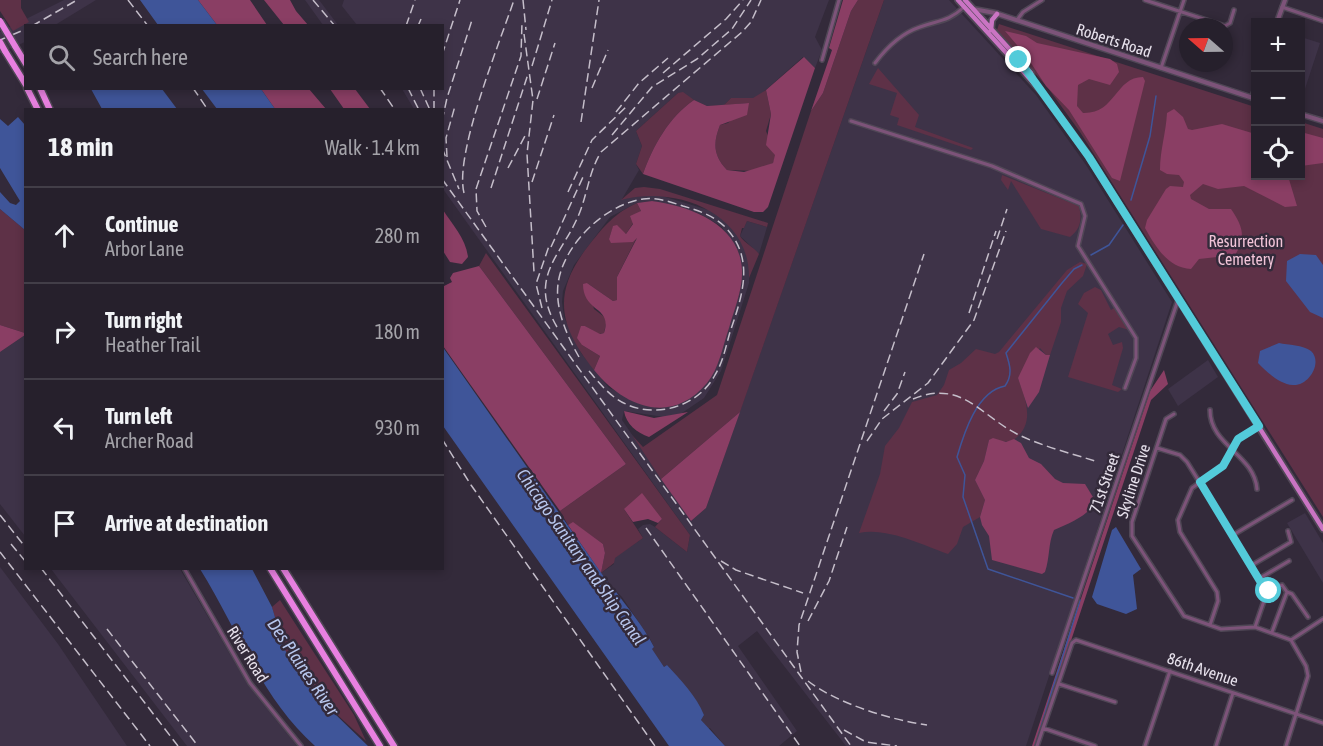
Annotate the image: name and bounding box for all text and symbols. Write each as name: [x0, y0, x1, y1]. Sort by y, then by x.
north arrow: [1179, 18, 1233, 72]
map controls: [1251, 18, 1305, 180]
button: +: [1251, 18, 1305, 72]
street label: Roberts Road: [1074, 19, 1154, 61]
search box: [24, 24, 444, 90]
icon: search: [45, 41, 78, 74]
text: Search here: [93, 44, 188, 70]
route end: [1005, 46, 1031, 72]
button: −: [1251, 72, 1305, 126]
button: locate: [1251, 126, 1305, 180]
text: 18 min: [48, 132, 113, 162]
text: Walk · 1.4 km: [325, 136, 420, 159]
text: Continue: [105, 211, 179, 237]
icon: ahead: [48, 219, 81, 252]
text: 280 m: [375, 224, 420, 247]
park label: Resurrection Cemetery: [1209, 232, 1283, 269]
text: Arbor Lane: [105, 237, 184, 260]
text: Turn right: [105, 307, 182, 333]
icon: right: [48, 315, 81, 348]
text: 180 m: [375, 320, 420, 343]
text: Heather Trail: [105, 333, 200, 356]
text: Turn left: [105, 403, 172, 429]
icon: left: [48, 411, 81, 444]
text: 930 m: [375, 416, 420, 439]
text: Archer Road: [105, 429, 194, 452]
street label: Skyline Drive: [1113, 442, 1154, 520]
street label: 71st Street: [1085, 450, 1123, 516]
water label: Chicago Sanitary and Ship Canal: [513, 465, 650, 649]
icon: arrive: [48, 507, 81, 540]
text: Arrive at destination: [105, 510, 268, 536]
route start: [1255, 577, 1281, 603]
water label: Des Plaines River: [263, 614, 344, 720]
street label: River Road: [224, 623, 272, 685]
street label: 86th Avenue: [1165, 648, 1241, 690]

